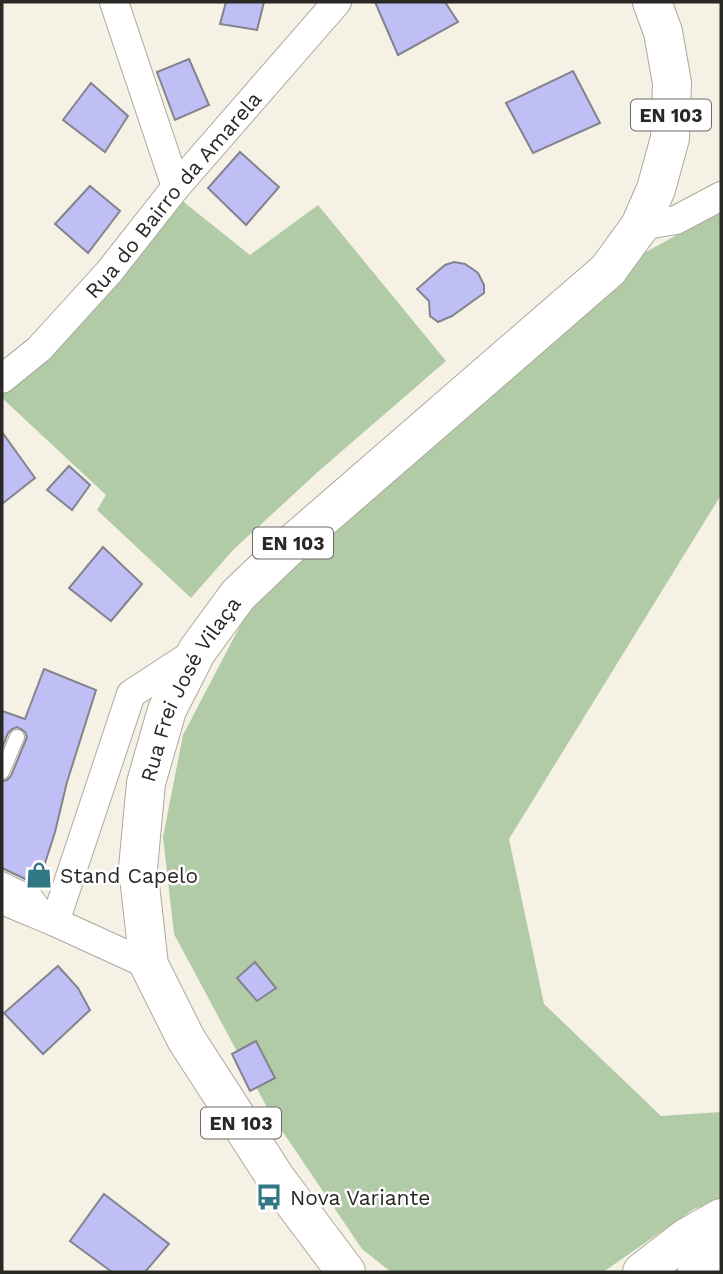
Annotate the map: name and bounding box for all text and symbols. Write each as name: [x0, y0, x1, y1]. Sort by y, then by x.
street label: Rua do Bairro da Amarela: [79, 86, 266, 303]
road number: EN 103: [631, 99, 711, 130]
road number: EN 103: [253, 528, 333, 558]
street label: Rua Frei José Vilaça: [135, 591, 245, 785]
shop icon: Stand Capelo: [24, 860, 54, 890]
place label: Stand Capelo: [60, 863, 198, 888]
road number: EN 103: [201, 1107, 281, 1138]
bus stop icon: Nova Variante: [254, 1182, 284, 1212]
place label: Nova Variante: [290, 1185, 430, 1210]

